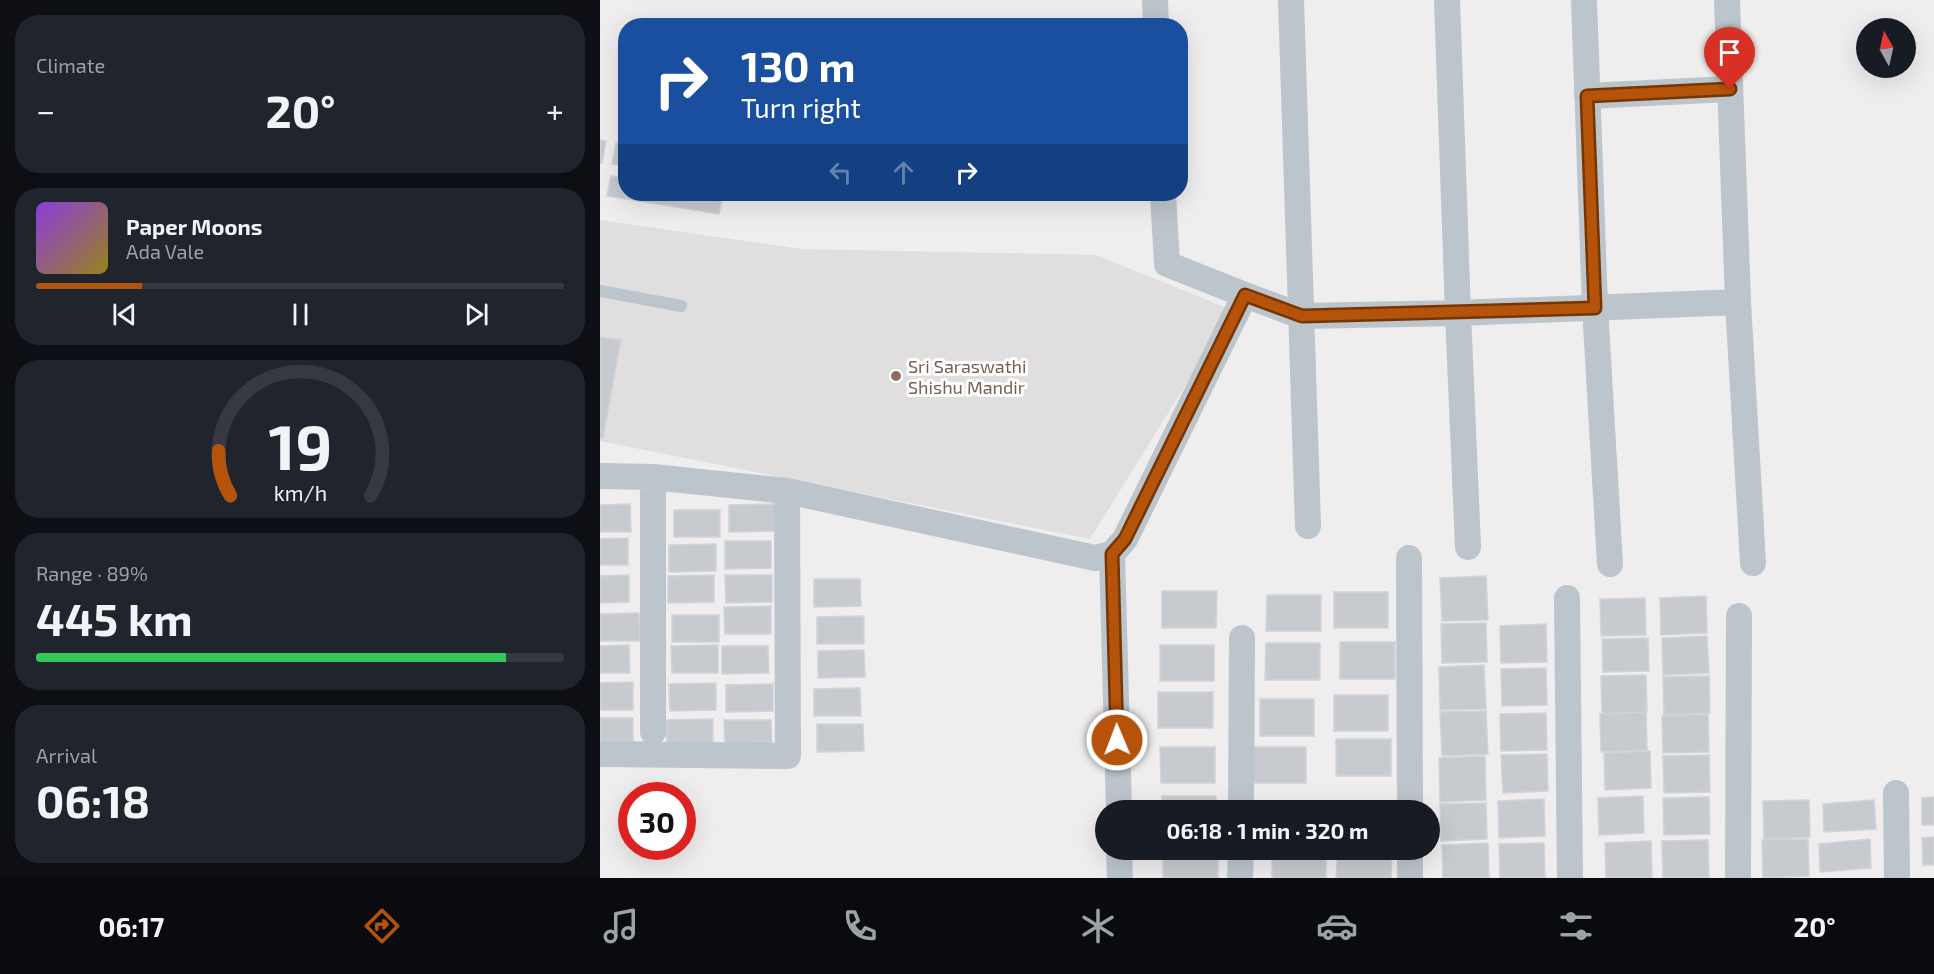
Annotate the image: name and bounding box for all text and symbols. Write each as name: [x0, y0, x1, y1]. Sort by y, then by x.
north arrow: [1856, 18, 1916, 78]
map controls: [1856, 18, 1916, 78]
pin: [1704, 27, 1755, 89]
icon: arrive: [1713, 36, 1746, 69]
text: 130 m: [741, 40, 856, 90]
icon: right: [642, 42, 720, 120]
text: Climate: [36, 53, 105, 77]
text: 20°: [266, 83, 336, 137]
text: −: [36, 90, 55, 130]
text: +: [546, 90, 564, 130]
text: Turn right: [741, 91, 861, 123]
icon: left: [824, 156, 857, 189]
icon: ahead: [887, 156, 920, 189]
icon: right: [950, 156, 983, 189]
text: Paper Moons: [126, 213, 262, 239]
text: Ada Vale: [126, 239, 204, 263]
icon: previous: [108, 298, 141, 331]
icon: pause: [284, 298, 317, 331]
icon: next: [460, 298, 493, 331]
place label: Sri Saraswathi Shishu Mandir: [908, 355, 1026, 398]
marker: Sri Saraswathi Shishu Mandir: [889, 369, 903, 383]
text: 19: [268, 408, 332, 483]
text: km/h: [273, 480, 327, 505]
text: Range · 89%: [36, 561, 148, 585]
text: 445 km: [36, 591, 193, 645]
position arrow: [1085, 708, 1149, 772]
text: Arrival: [36, 743, 97, 767]
text: 06:18: [36, 773, 150, 827]
speed limit sign: 30: [618, 782, 696, 860]
text: 06:18 · 1 min · 320 m: [1167, 817, 1368, 843]
icon: directions: [361, 905, 403, 947]
icon: music: [600, 905, 642, 947]
icon: phone: [839, 905, 881, 947]
icon: climate: [1077, 905, 1119, 947]
icon: car: [1316, 905, 1358, 947]
icon: filters: [1555, 905, 1597, 947]
text: 06:17: [98, 910, 164, 942]
text: 20°: [1794, 910, 1836, 942]

